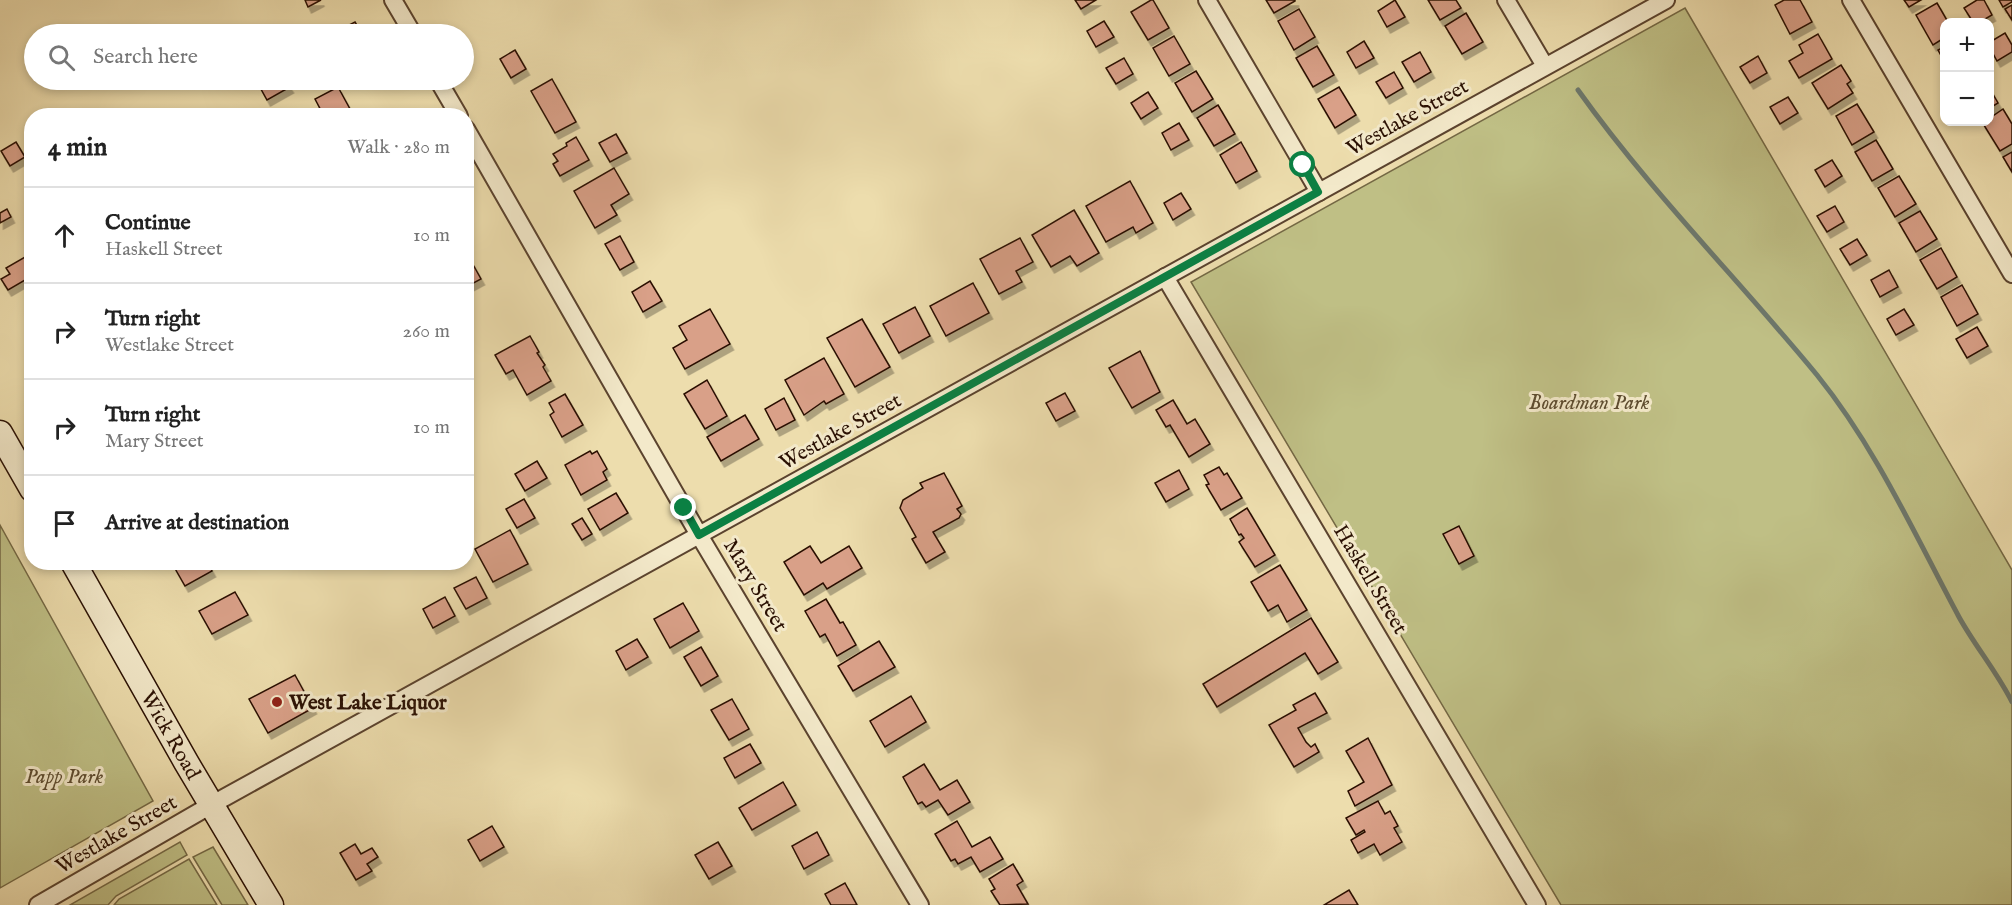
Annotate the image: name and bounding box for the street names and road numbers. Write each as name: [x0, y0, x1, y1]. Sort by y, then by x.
street label: Westlake Street: [1342, 74, 1474, 163]
street label: Westlake Street: [775, 388, 907, 477]
street label: Haskell Street: [1326, 520, 1413, 640]
street label: Mary Street: [716, 534, 793, 637]
street label: Wick Road: [134, 687, 206, 786]
street label: Westlake Street: [51, 790, 182, 881]

